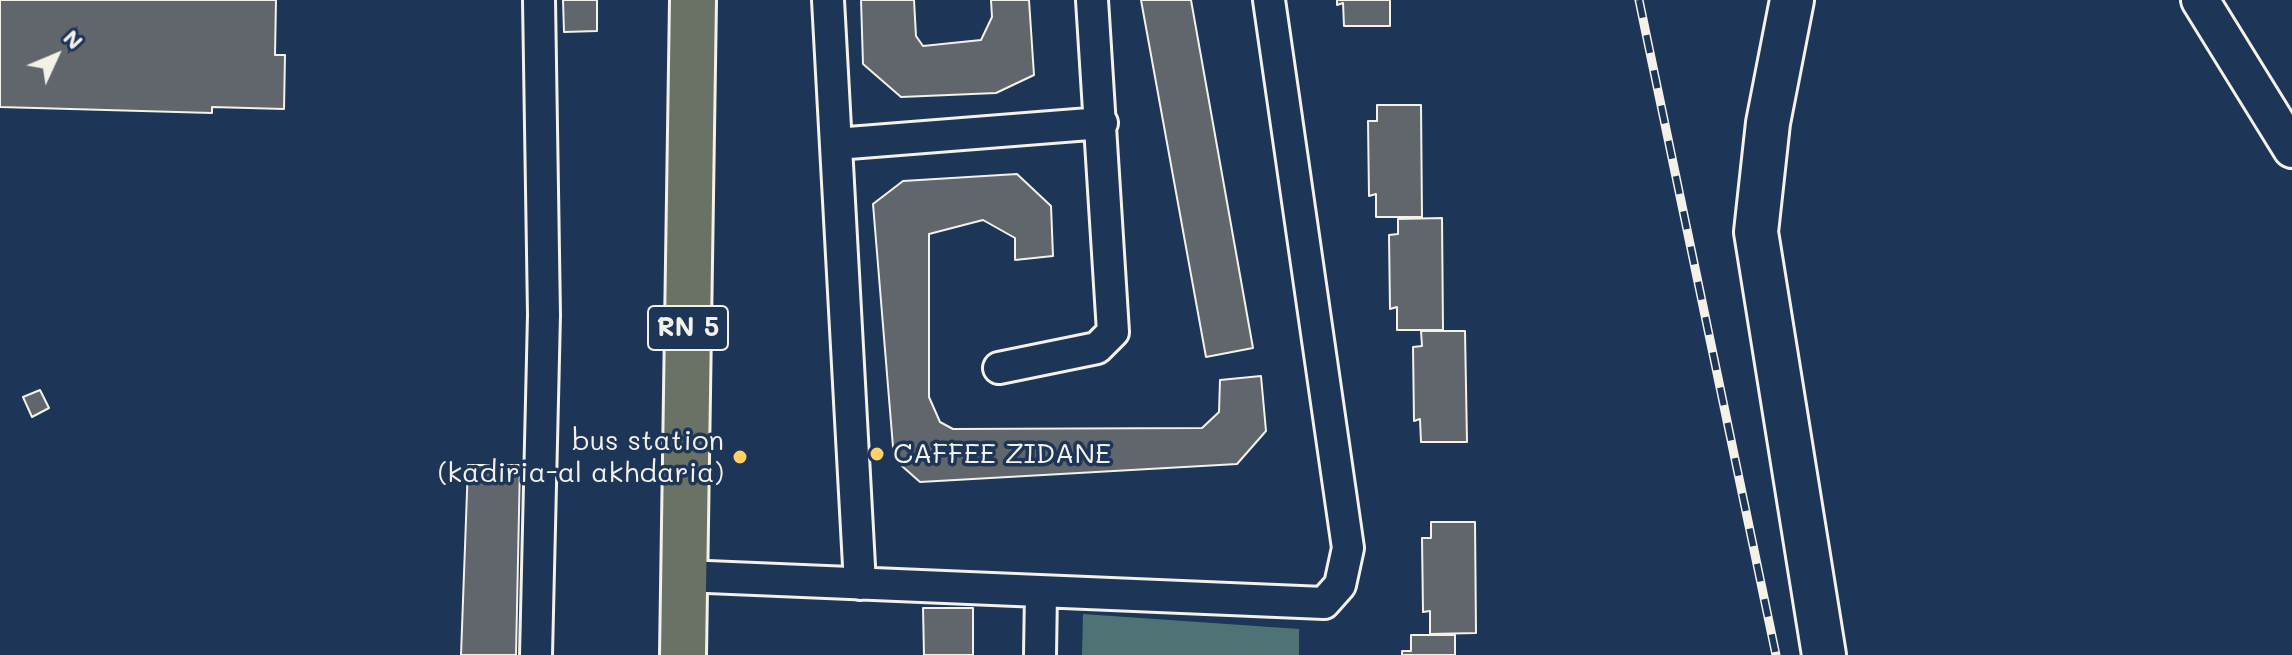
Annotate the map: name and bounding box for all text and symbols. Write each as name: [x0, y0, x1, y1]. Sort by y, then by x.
north arrow: [16, 16, 96, 96]
text: N: [57, 23, 90, 55]
road number: RN 5: [648, 306, 728, 350]
place label: bus station (kadiria-al akhdaria): [438, 424, 724, 490]
place label: CAFFEE ZIDANE: [893, 437, 1111, 471]
marker: CAFFEE ZIDANE: [868, 445, 886, 463]
marker: bus station (kadiria-al akhdaria): [731, 448, 749, 466]

